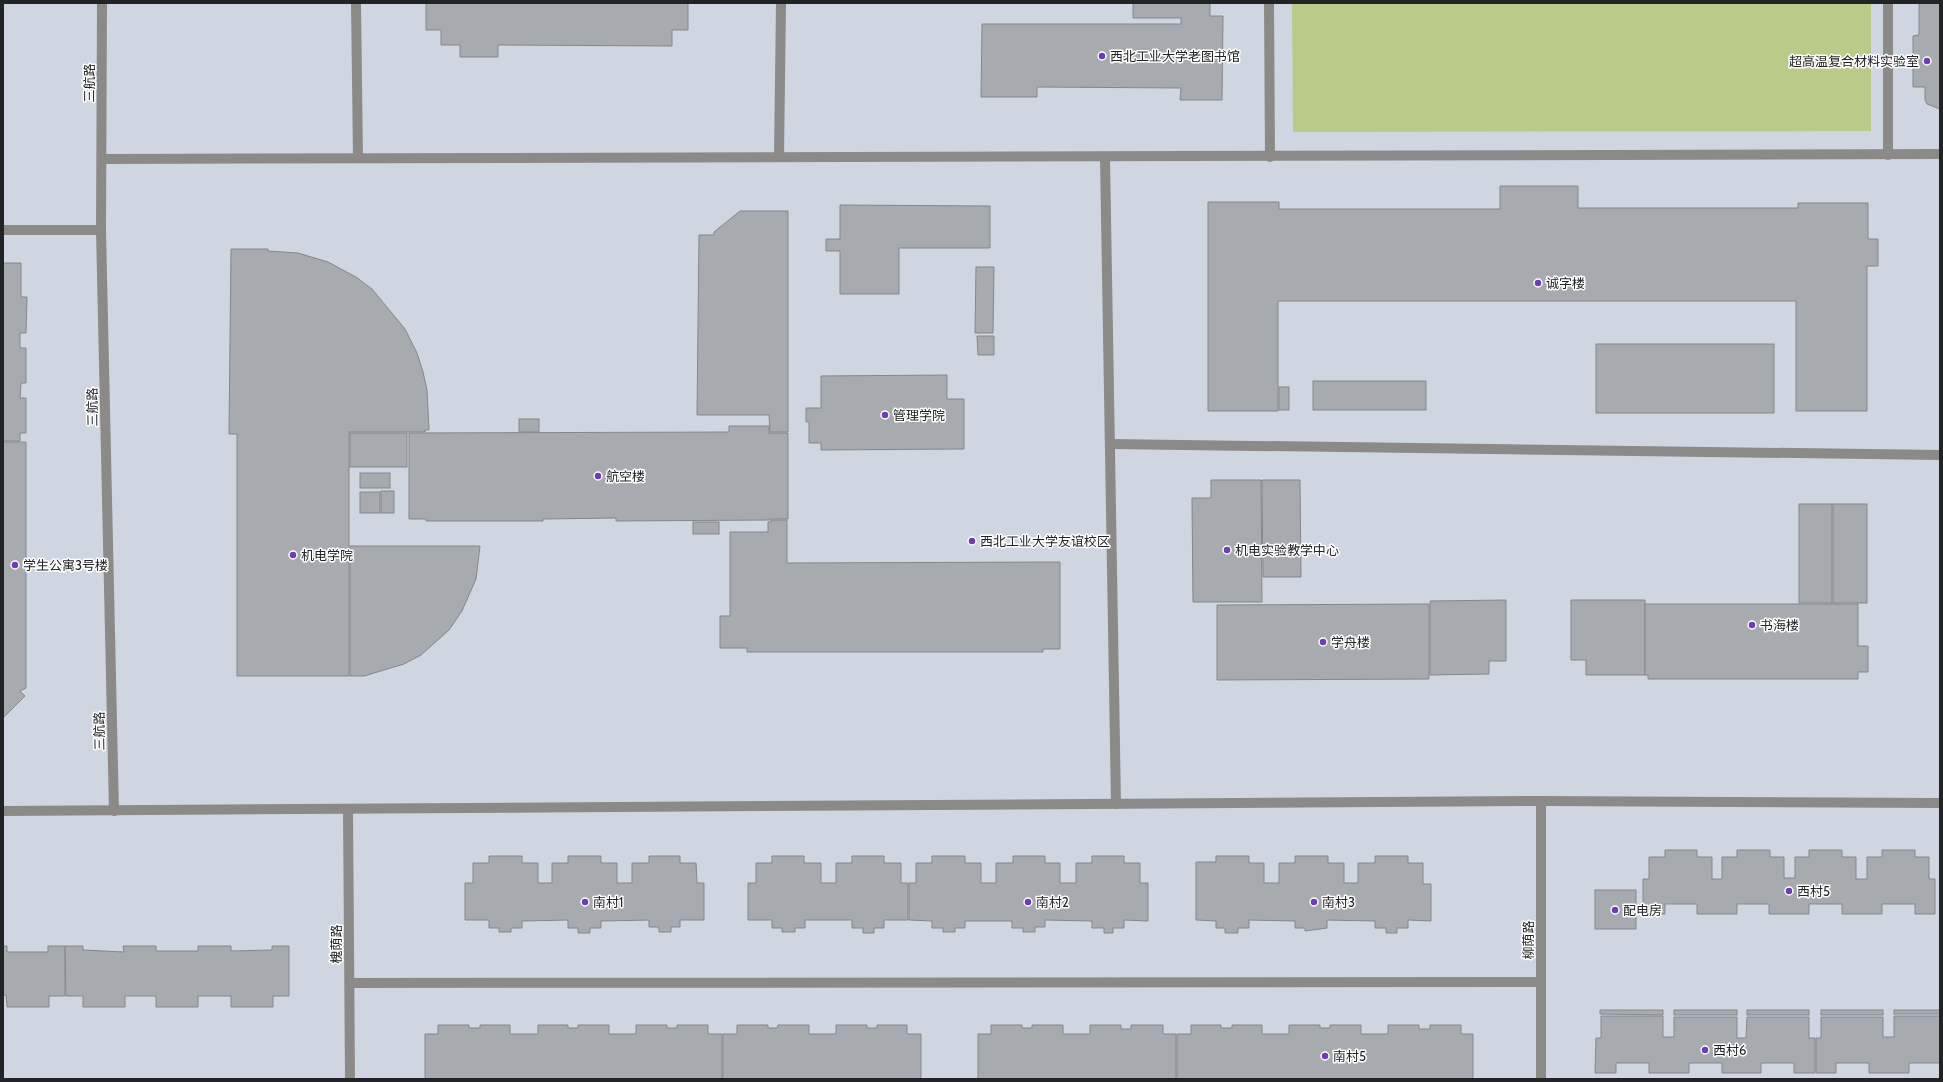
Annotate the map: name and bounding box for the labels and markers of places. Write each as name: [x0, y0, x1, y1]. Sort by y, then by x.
place label: 西北工业大学老图书馆: [1110, 48, 1240, 64]
marker: 西北工业大学老图书馆: [1097, 51, 1107, 61]
place label: 超高温复合材料实验室: [1789, 53, 1919, 69]
marker: 超高温复合材料实验室: [1922, 56, 1932, 66]
place label: 诚字楼: [1546, 275, 1585, 291]
marker: 诚字楼: [1533, 278, 1543, 288]
place label: 管理学院: [893, 407, 945, 423]
marker: 管理学院: [880, 410, 890, 420]
place label: 航空楼: [606, 468, 645, 484]
marker: 航空楼: [593, 471, 603, 481]
place label: 西北工业大学友谊校区: [980, 533, 1110, 549]
marker: 西北工业大学友谊校区: [967, 536, 977, 546]
place label: 机电实验教学中心: [1235, 542, 1339, 558]
marker: 机电实验教学中心: [1222, 545, 1232, 555]
place label: 机电学院: [301, 547, 353, 563]
marker: 机电学院: [288, 550, 298, 560]
place label: 学生公寓3号楼: [23, 557, 108, 573]
marker: 学生公寓3号楼: [10, 560, 20, 570]
place label: 书海楼: [1760, 617, 1799, 633]
marker: 书海楼: [1747, 620, 1757, 630]
place label: 学舟楼: [1331, 634, 1370, 650]
marker: 学舟楼: [1318, 637, 1328, 647]
place label: 西村5: [1797, 883, 1830, 899]
marker: 西村5: [1784, 886, 1794, 896]
place label: 南村1: [593, 894, 623, 910]
place label: 南村2: [1036, 894, 1069, 910]
place label: 南村3: [1322, 894, 1355, 910]
marker: 南村1: [580, 897, 590, 907]
marker: 南村2: [1023, 897, 1033, 907]
marker: 南村3: [1309, 897, 1319, 907]
place label: 配电房: [1623, 902, 1662, 918]
marker: 配电房: [1610, 905, 1620, 915]
place label: 西村6: [1713, 1042, 1746, 1058]
marker: 西村6: [1700, 1045, 1710, 1055]
place label: 南村5: [1333, 1048, 1366, 1064]
marker: 南村5: [1320, 1051, 1330, 1061]

